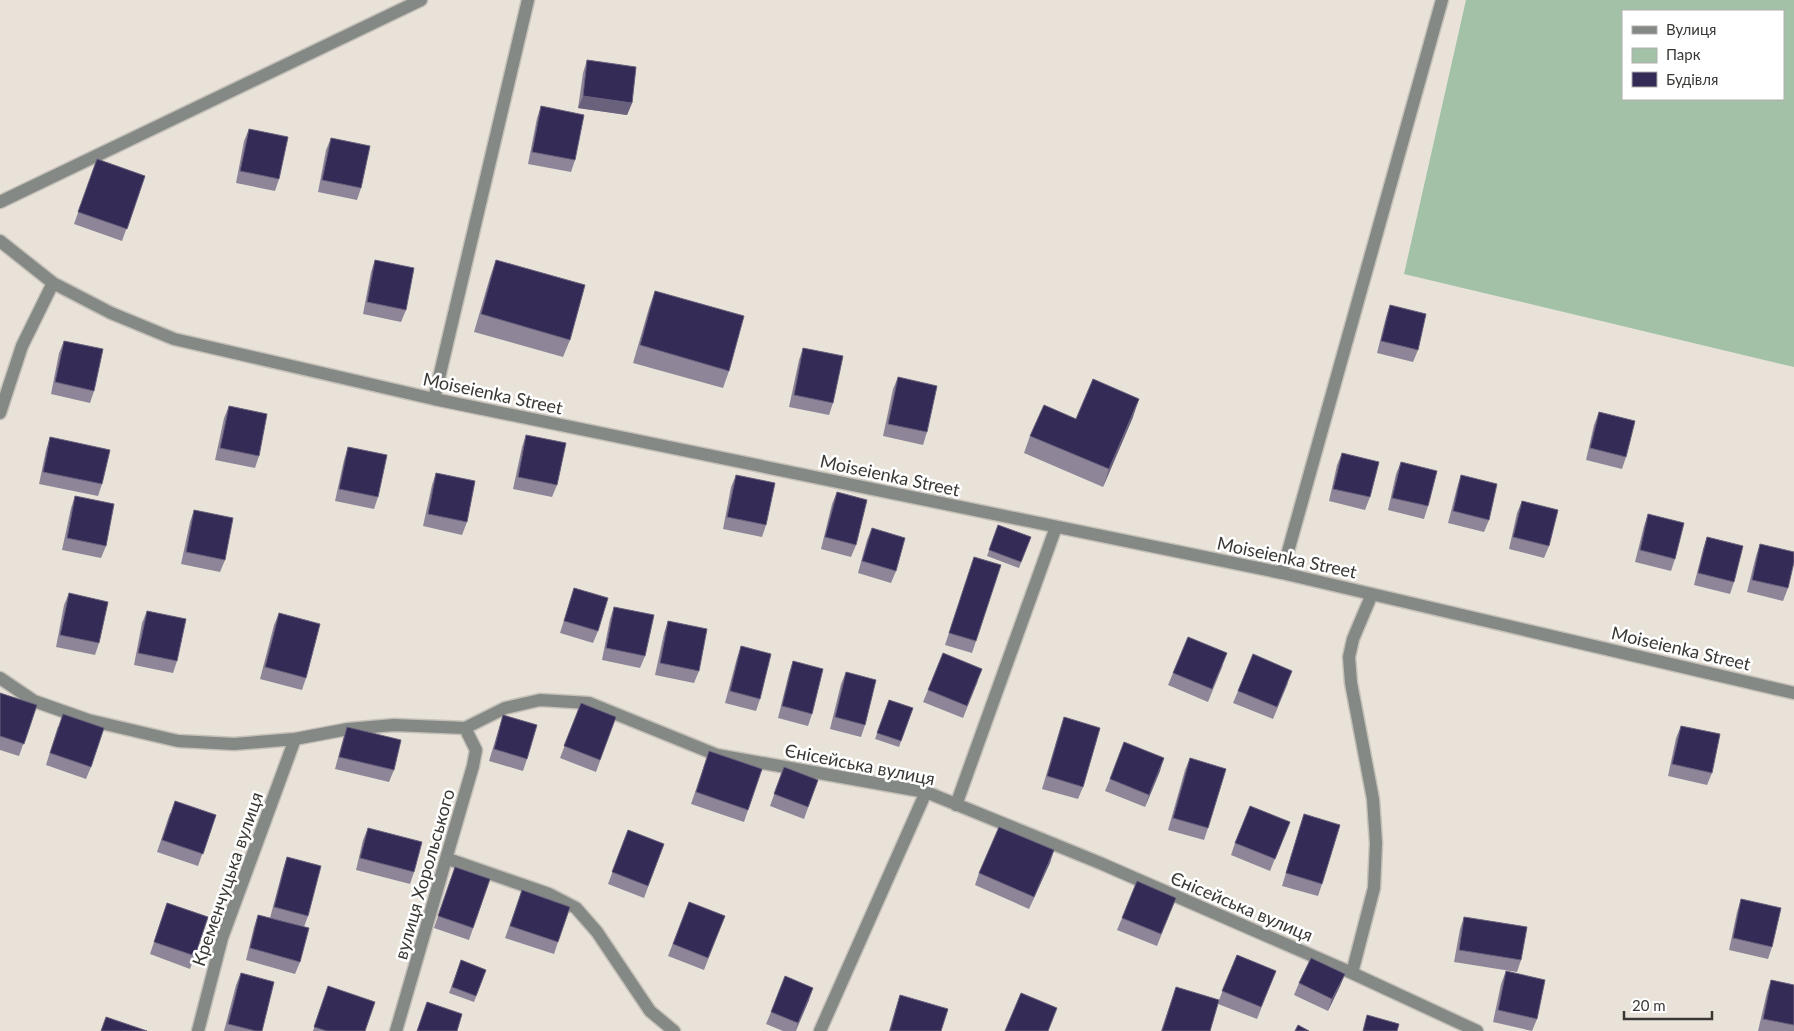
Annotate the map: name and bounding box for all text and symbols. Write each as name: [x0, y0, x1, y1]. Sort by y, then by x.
legend: [1622, 10, 1784, 100]
text: Вулиця: [1666, 20, 1716, 38]
text: Парк: [1666, 45, 1701, 63]
text: Будівля: [1666, 70, 1718, 88]
street label: Moiseienka Street: [421, 367, 565, 419]
street label: Moiseienka Street: [818, 449, 962, 501]
street label: Moiseienka Street: [1215, 531, 1359, 583]
street label: Moiseienka Street: [1609, 621, 1753, 675]
street label: Єнісейська вулиця: [783, 739, 937, 789]
street label: вулиця Хорольського: [389, 786, 459, 962]
street label: Кременчуцька вулиця: [187, 789, 267, 969]
street label: Єнісейська вулиця: [1167, 866, 1317, 946]
scale bar: [1624, 988, 1712, 1020]
text: 20 m: [1632, 996, 1666, 1014]

